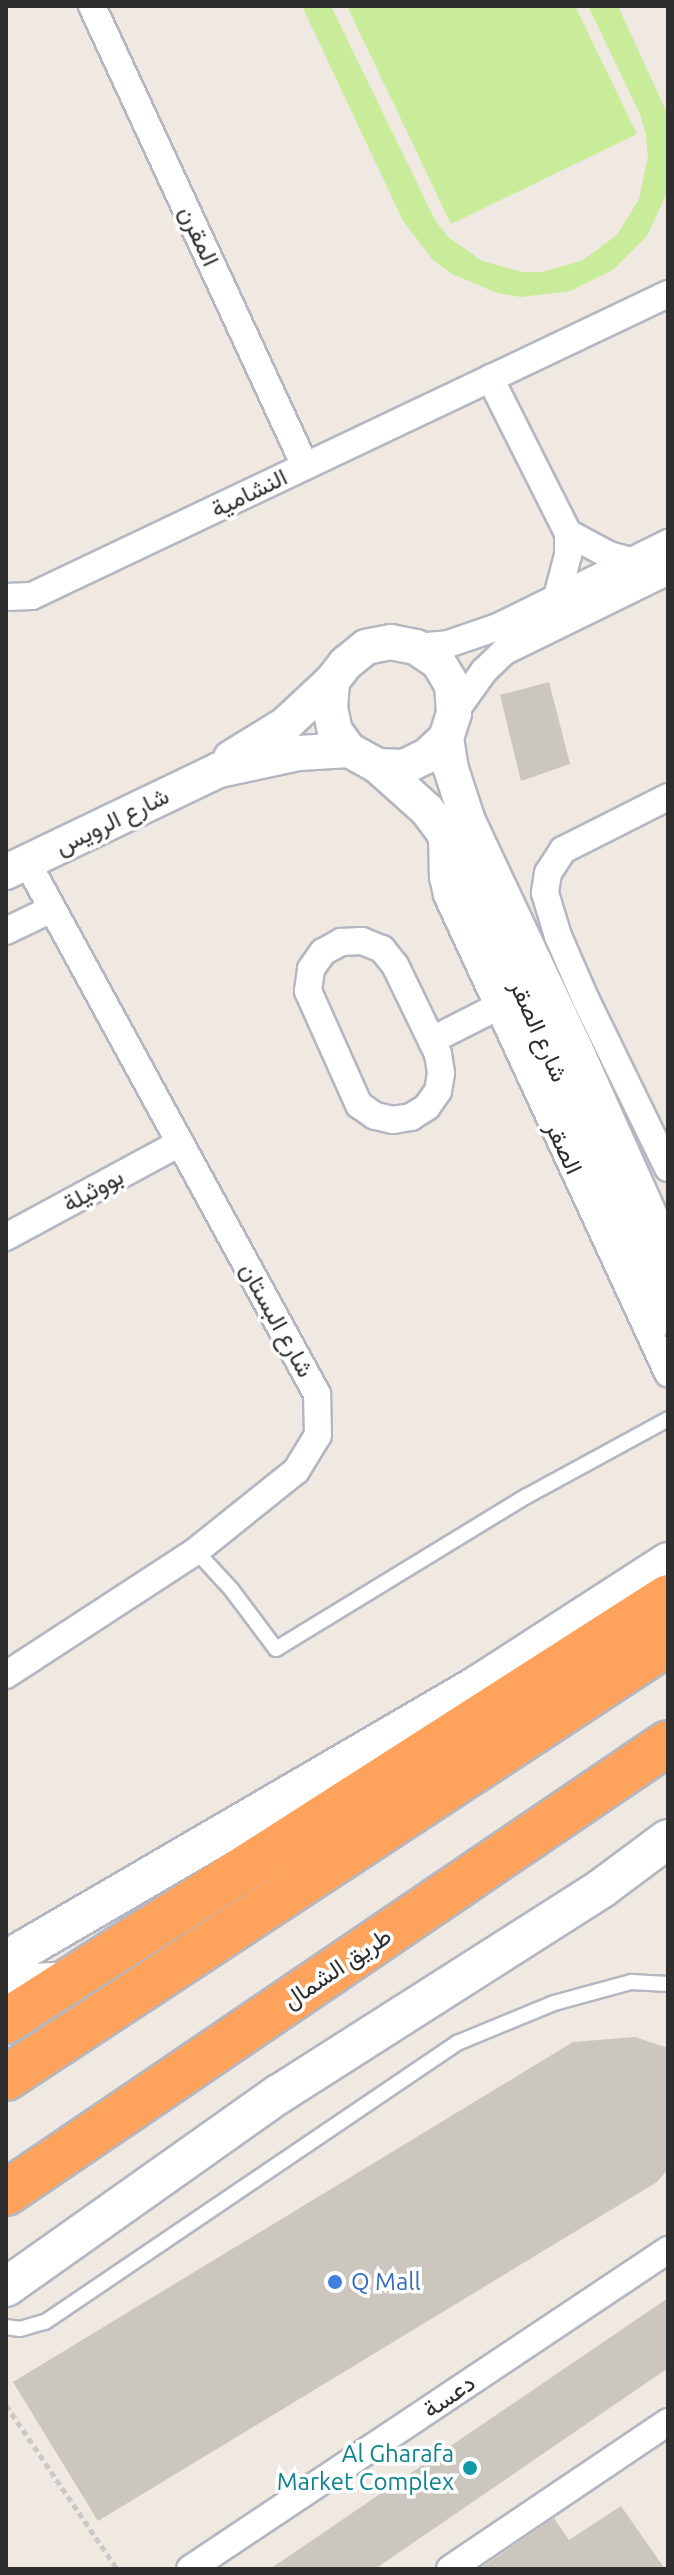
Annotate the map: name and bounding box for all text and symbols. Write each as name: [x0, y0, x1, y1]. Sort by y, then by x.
street label: المقرن: [173, 201, 225, 271]
street label: النشامية: [206, 462, 292, 524]
street label: شارع الرويس: [50, 781, 174, 861]
street label: شارع الصقر: [504, 976, 574, 1086]
street label: الصقر: [539, 1117, 589, 1179]
street label: بووثيلة: [58, 1162, 128, 1218]
street label: شارع البستان: [234, 1258, 320, 1382]
street label: طريق الشمال: [277, 1921, 397, 2015]
place label: Q Mall: [351, 2268, 421, 2296]
marker: Q Mall: [326, 2273, 344, 2291]
street label: دعسة: [417, 2368, 481, 2424]
place label: Al Gharafa Market Complex: [277, 2440, 454, 2496]
marker: Al Gharafa Market Complex: [461, 2459, 479, 2477]

